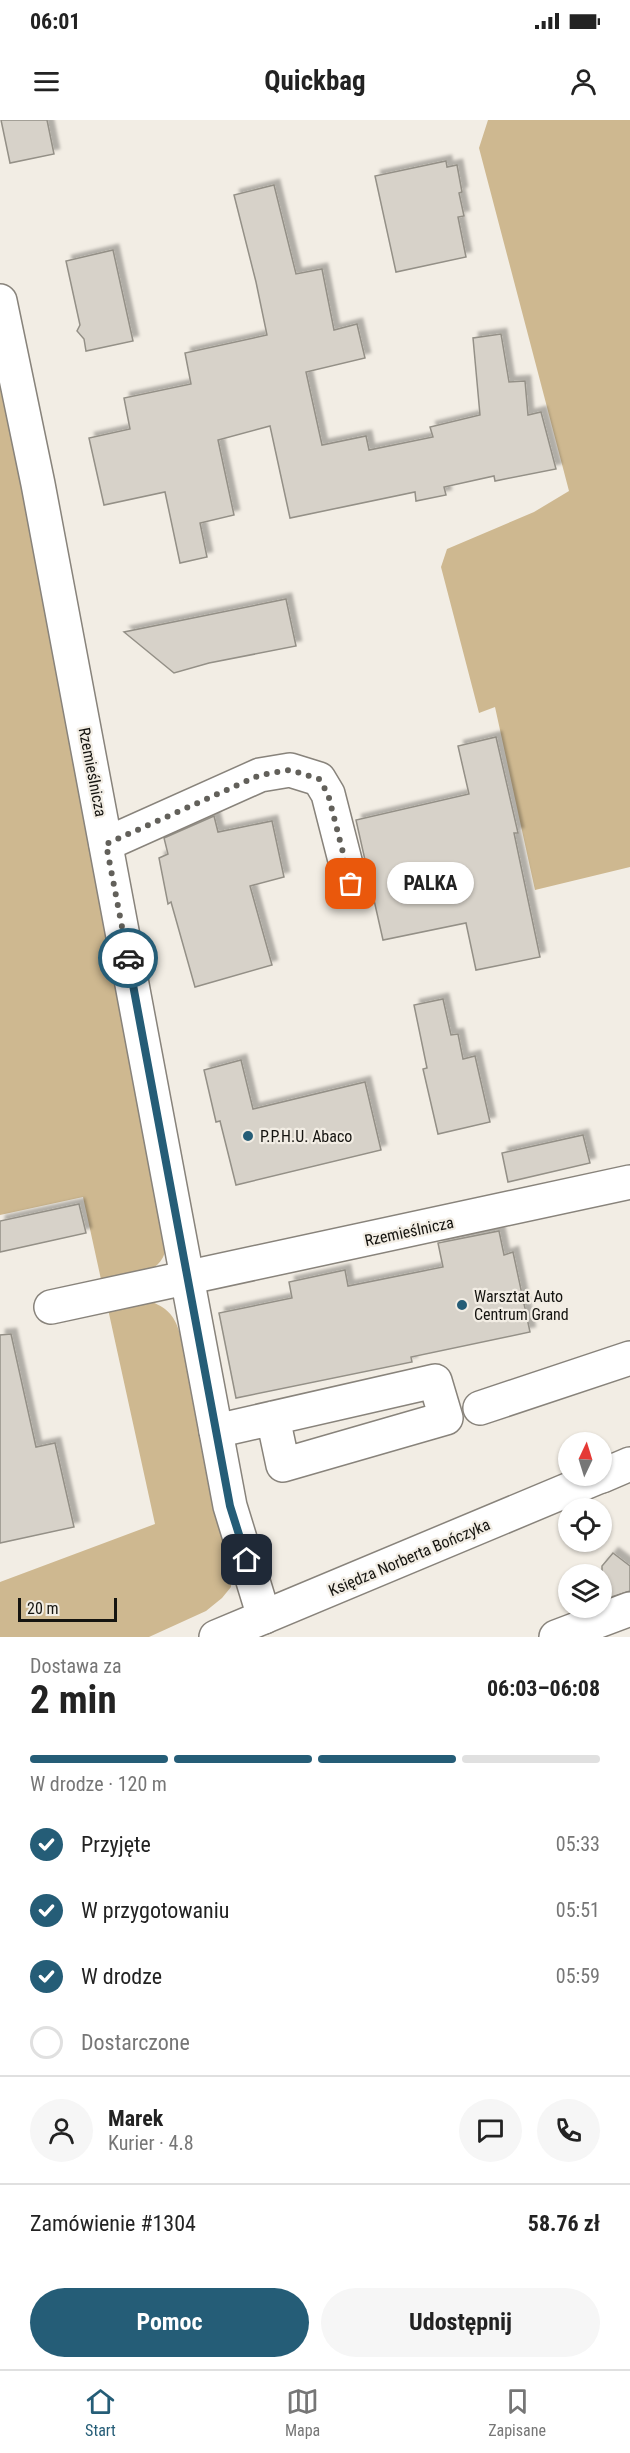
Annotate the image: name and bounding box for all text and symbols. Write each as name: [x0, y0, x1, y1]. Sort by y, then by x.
text: 06:01: [30, 9, 81, 34]
icon: menu: [30, 65, 63, 98]
text: Quickbag: [264, 65, 366, 97]
icon: person: [567, 65, 600, 98]
street label: Rzemieślnicza: [75, 726, 110, 818]
pin: [325, 858, 376, 909]
callout: PALKA: [387, 863, 474, 905]
icon: bag: [334, 867, 367, 900]
text: PALKA: [403, 871, 458, 895]
courier: [98, 928, 158, 988]
icon: car: [112, 942, 145, 975]
place label: P.P.H.U. Abaco: [260, 1127, 352, 1146]
marker: P.P.H.U. Abaco: [241, 1129, 255, 1143]
street label: Rzemieślnicza: [363, 1213, 455, 1250]
place label: Warsztat Auto Centrum Grand: [474, 1287, 569, 1324]
marker: Warsztat Auto Centrum Grand: [455, 1298, 469, 1312]
north arrow: [558, 1432, 612, 1486]
map controls: [558, 1432, 612, 1618]
button: locate: [558, 1498, 612, 1552]
street label: Księdza Norberta Bończyka: [326, 1515, 493, 1600]
pin: [221, 1534, 272, 1585]
icon: home: [230, 1543, 263, 1576]
button: layers: [558, 1564, 612, 1618]
scale bar: [18, 1595, 117, 1622]
text: 20 m: [27, 1599, 59, 1618]
text: Dostawa za: [30, 1654, 122, 1678]
text: 06:03–06:08: [487, 1676, 600, 1701]
text: 2 min: [30, 1677, 117, 1723]
text: W drodze · 120 m: [30, 1772, 167, 1796]
icon: check: [30, 1828, 63, 1861]
text: Przyjęte: [81, 1832, 151, 1857]
text: 05:33: [556, 1832, 600, 1856]
icon: check: [30, 1894, 63, 1927]
text: W przygotowaniu: [81, 1898, 229, 1923]
text: 05:51: [556, 1898, 600, 1922]
icon: check: [30, 1960, 63, 1993]
text: W drodze: [81, 1964, 162, 1989]
text: 05:59: [556, 1964, 600, 1988]
text: Dostarczone: [81, 2030, 190, 2055]
button: person: [30, 2099, 93, 2162]
button: chat: [459, 2099, 522, 2162]
button: phone: [537, 2099, 600, 2162]
text: Marek: [108, 2106, 163, 2131]
text: Kurier · 4.8: [108, 2131, 194, 2155]
text: Zamówienie #1304: [30, 2211, 196, 2236]
text: 58.76 zł: [528, 2211, 600, 2236]
button: Pomoc: [30, 2288, 309, 2357]
button: Udostępnij: [321, 2288, 600, 2357]
tab: Start: [84, 2385, 117, 2440]
tab: Mapa: [285, 2385, 320, 2440]
tab: Zapisane: [488, 2385, 546, 2440]

